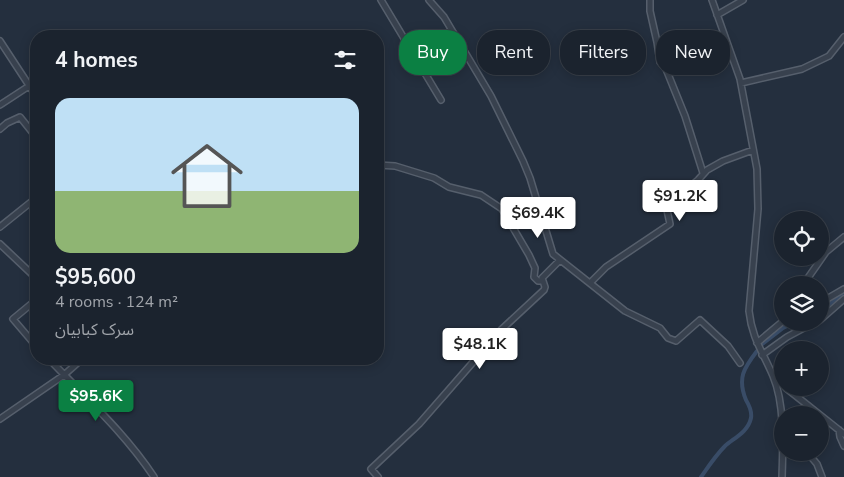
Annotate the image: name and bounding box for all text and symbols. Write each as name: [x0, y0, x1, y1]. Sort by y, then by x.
chip: Buy: [399, 30, 467, 75]
chip: Rent: [477, 30, 550, 75]
chip: Filters: [560, 30, 646, 75]
chip: New: [656, 30, 730, 75]
text: 4 homes: [55, 46, 138, 74]
icon: filters: [331, 46, 359, 74]
icon: home: [162, 131, 252, 221]
pin: $91.2K: [639, 180, 721, 222]
text: $91.2K: [654, 185, 707, 207]
pin: $69.4K: [497, 196, 579, 239]
text: $69.4K: [512, 202, 565, 224]
map controls: [774, 211, 829, 461]
button: locate: [774, 211, 829, 266]
text: $95,600: [55, 263, 136, 291]
button: layers: [774, 276, 829, 331]
text: 4 rooms · 124 m²: [55, 291, 178, 313]
text: سرک کبابیان: [55, 319, 134, 341]
pin: $48.1K: [439, 328, 521, 370]
text: $48.1K: [454, 333, 507, 355]
button: +: [774, 341, 829, 396]
pin: $95.6K: [55, 380, 137, 422]
text: $95.6K: [70, 385, 123, 407]
button: −: [774, 406, 829, 461]

